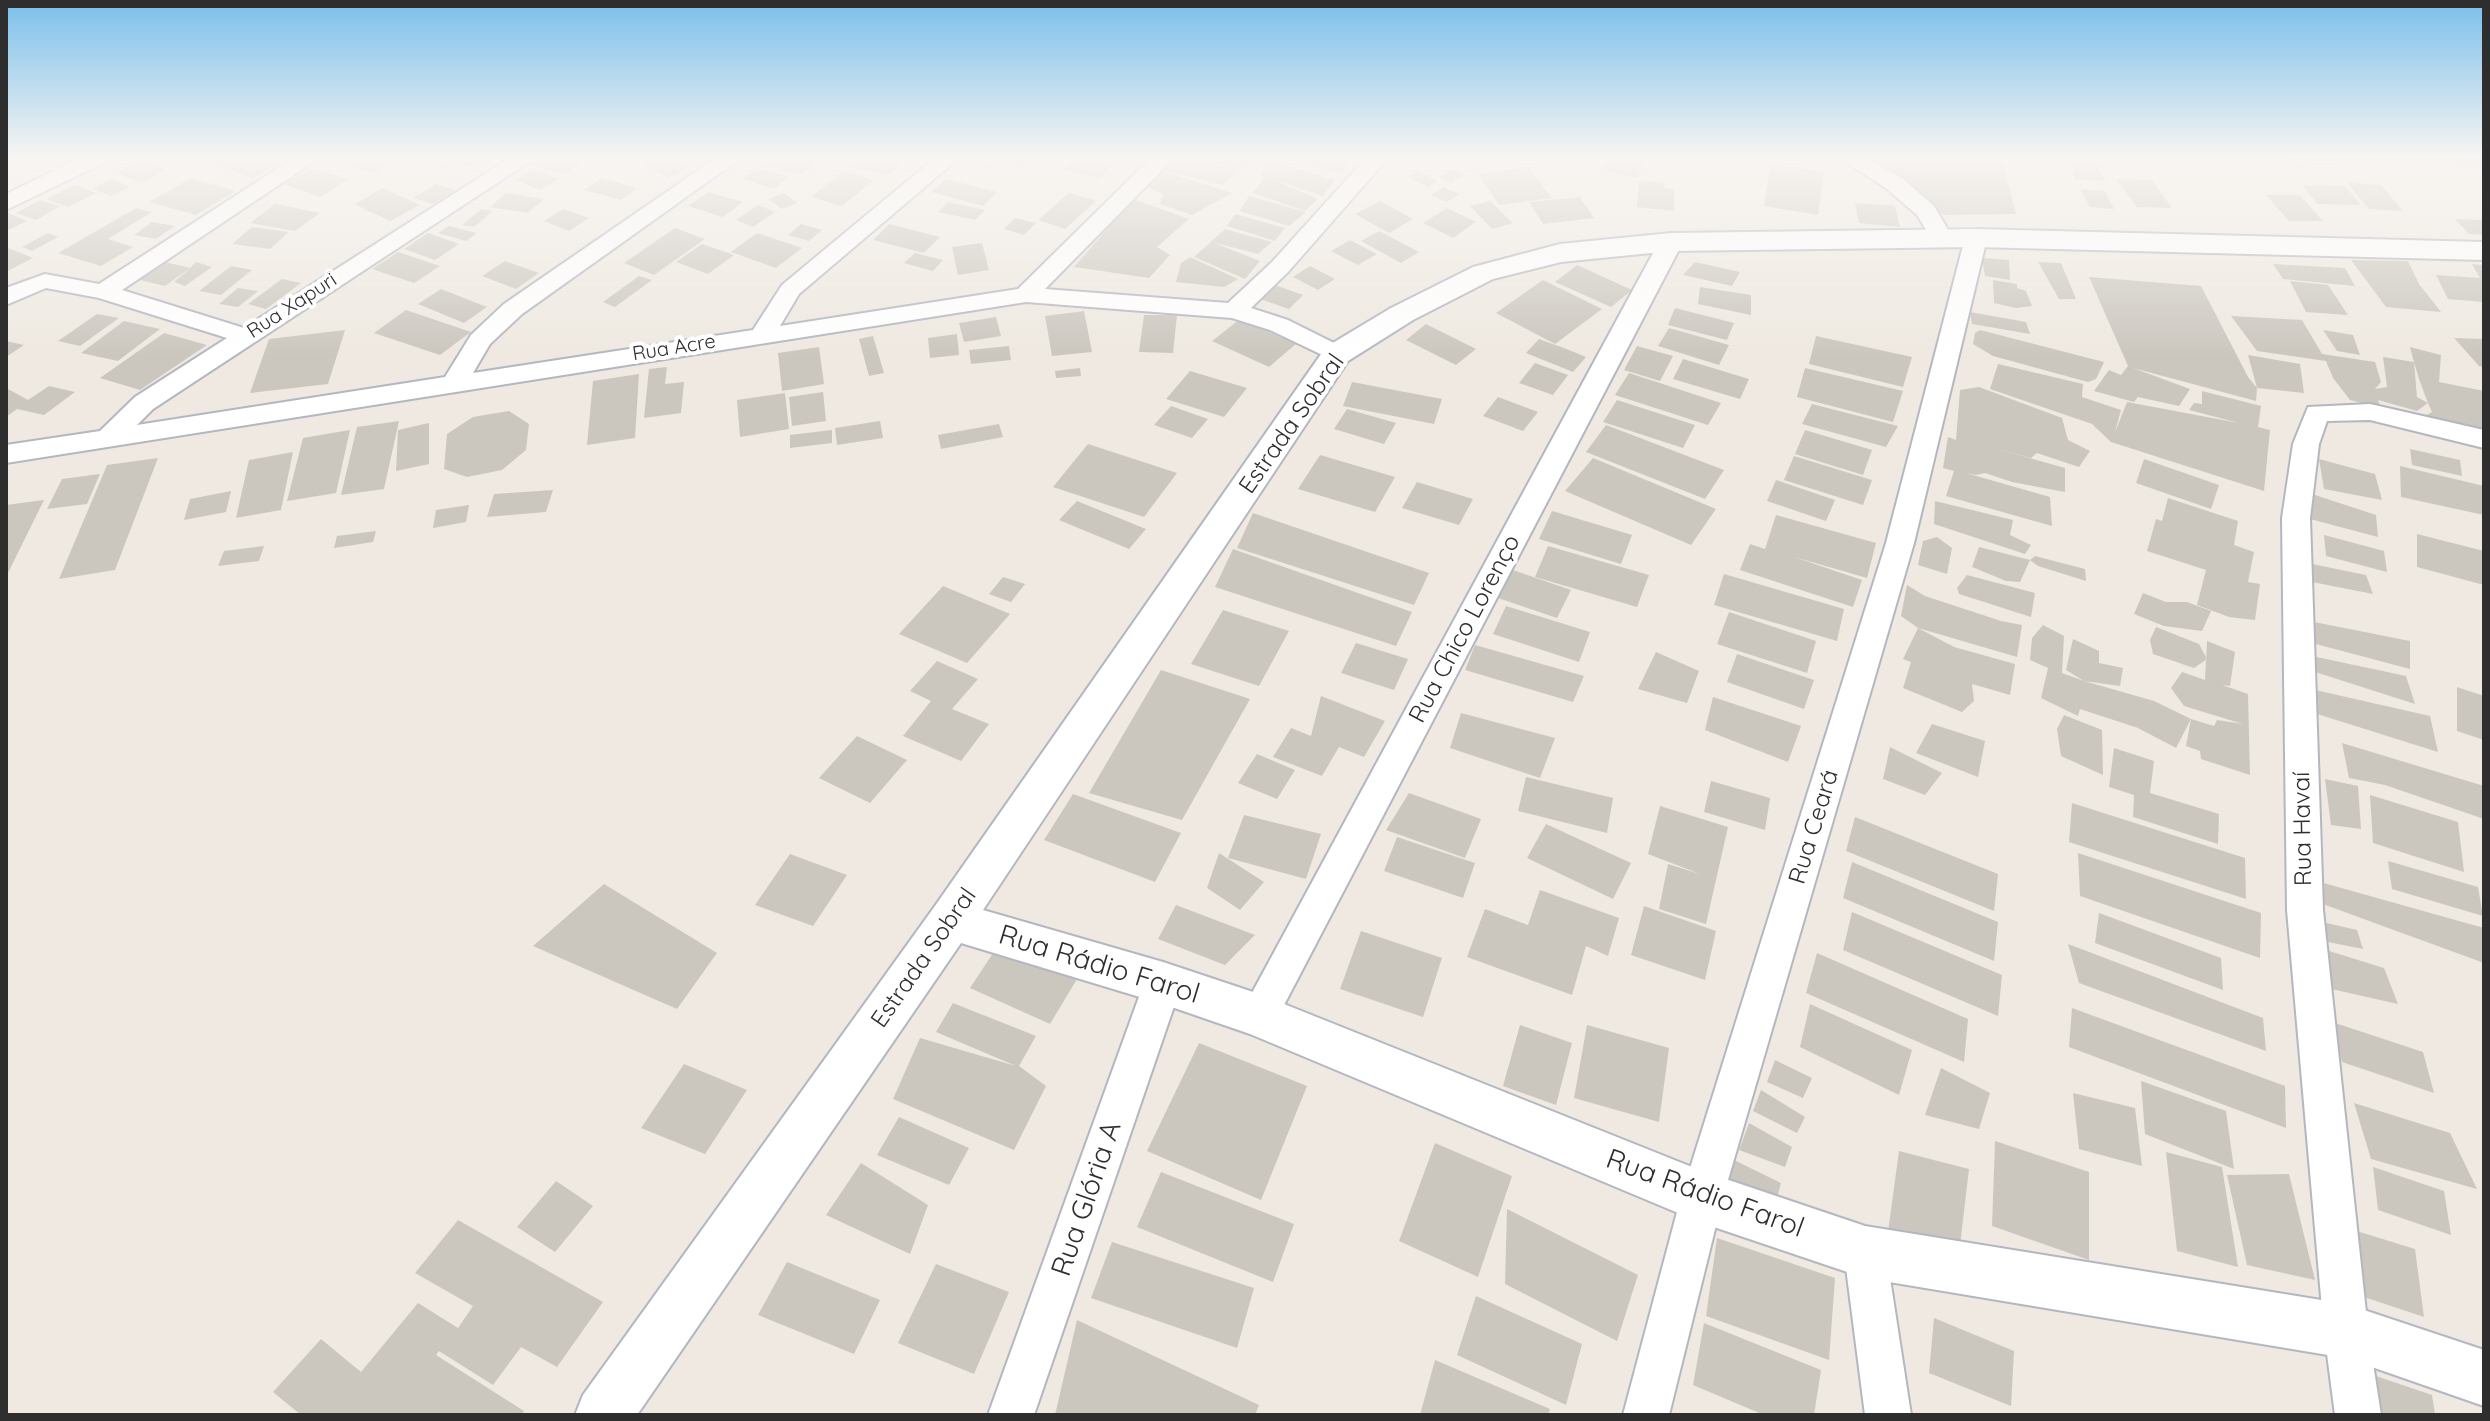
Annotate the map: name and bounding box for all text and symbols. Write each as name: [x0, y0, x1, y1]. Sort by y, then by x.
street label: Rua Xapuri: [243, 268, 341, 344]
street label: Rua Acre: [631, 330, 717, 366]
street label: Estrada Sobral: [1233, 349, 1351, 499]
street label: Rua Chico Lorenço: [1403, 530, 1527, 728]
street label: Rua Ceará: [1783, 766, 1845, 888]
street label: Rua Havaí: [2288, 772, 2318, 886]
street label: Estrada Sobral: [865, 883, 983, 1033]
street label: Rua Rádio Farol: [995, 919, 1203, 1011]
street label: Rua Glória A: [1045, 1117, 1129, 1281]
street label: Rua Rádio Farol: [1601, 1143, 1809, 1245]

